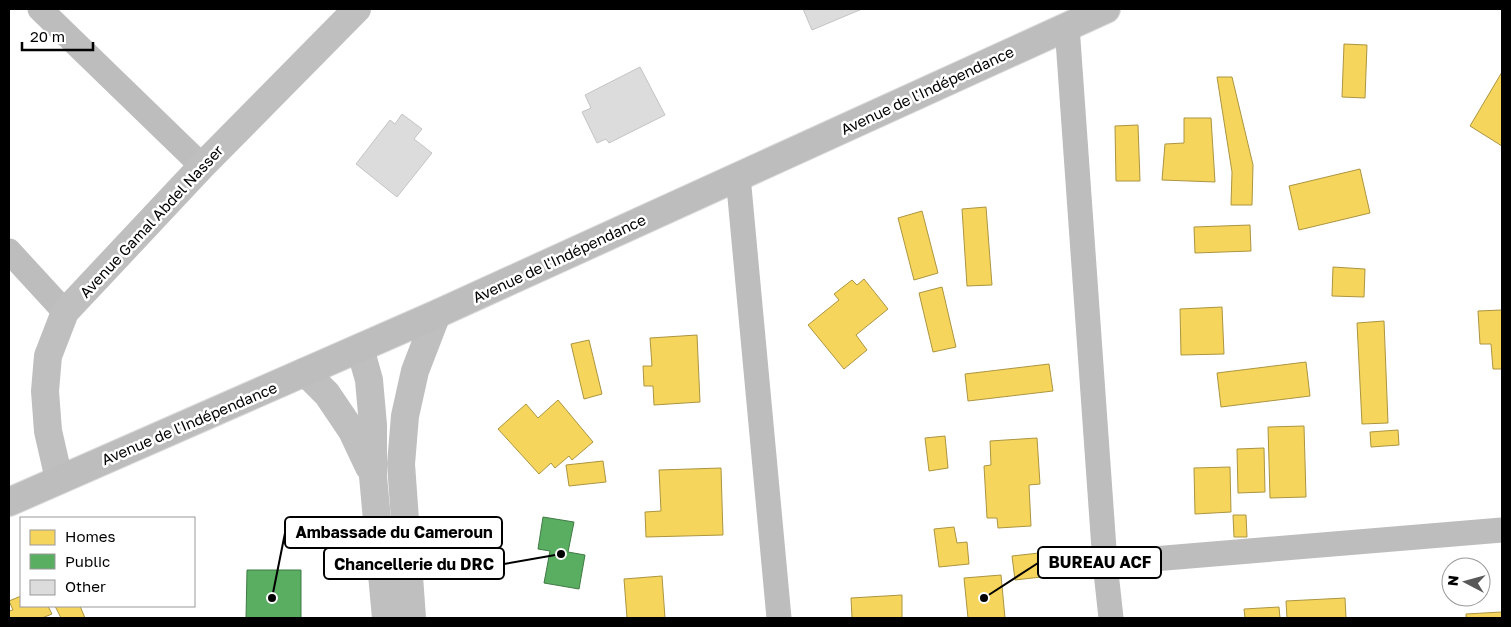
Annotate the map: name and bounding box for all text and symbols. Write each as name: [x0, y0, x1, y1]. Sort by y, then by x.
scale bar: [22, 20, 94, 52]
text: 20 m: [30, 27, 65, 45]
street label: Avenue de l'Indépendance: [838, 42, 1017, 138]
street label: Avenue Gamal Abdel Nasser: [75, 141, 227, 301]
street label: Avenue de l'Indépendance: [470, 210, 649, 306]
street label: Avenue de l'Indépendance: [99, 378, 280, 468]
legend: [20, 517, 195, 607]
callout: Ambassade du Cameroun: [285, 517, 502, 548]
text: Ambassade du Cameroun: [295, 522, 493, 542]
text: Homes: [65, 527, 115, 545]
callout: BUREAU ACF: [1038, 547, 1161, 578]
callout: Chancellerie du DRC: [324, 548, 504, 579]
text: Public: [65, 552, 110, 570]
text: BUREAU ACF: [1049, 552, 1152, 572]
text: Chancellerie du DRC: [334, 554, 494, 574]
north arrow: [1441, 557, 1491, 607]
text: N: [1444, 574, 1462, 587]
text: Other: [65, 577, 106, 595]

